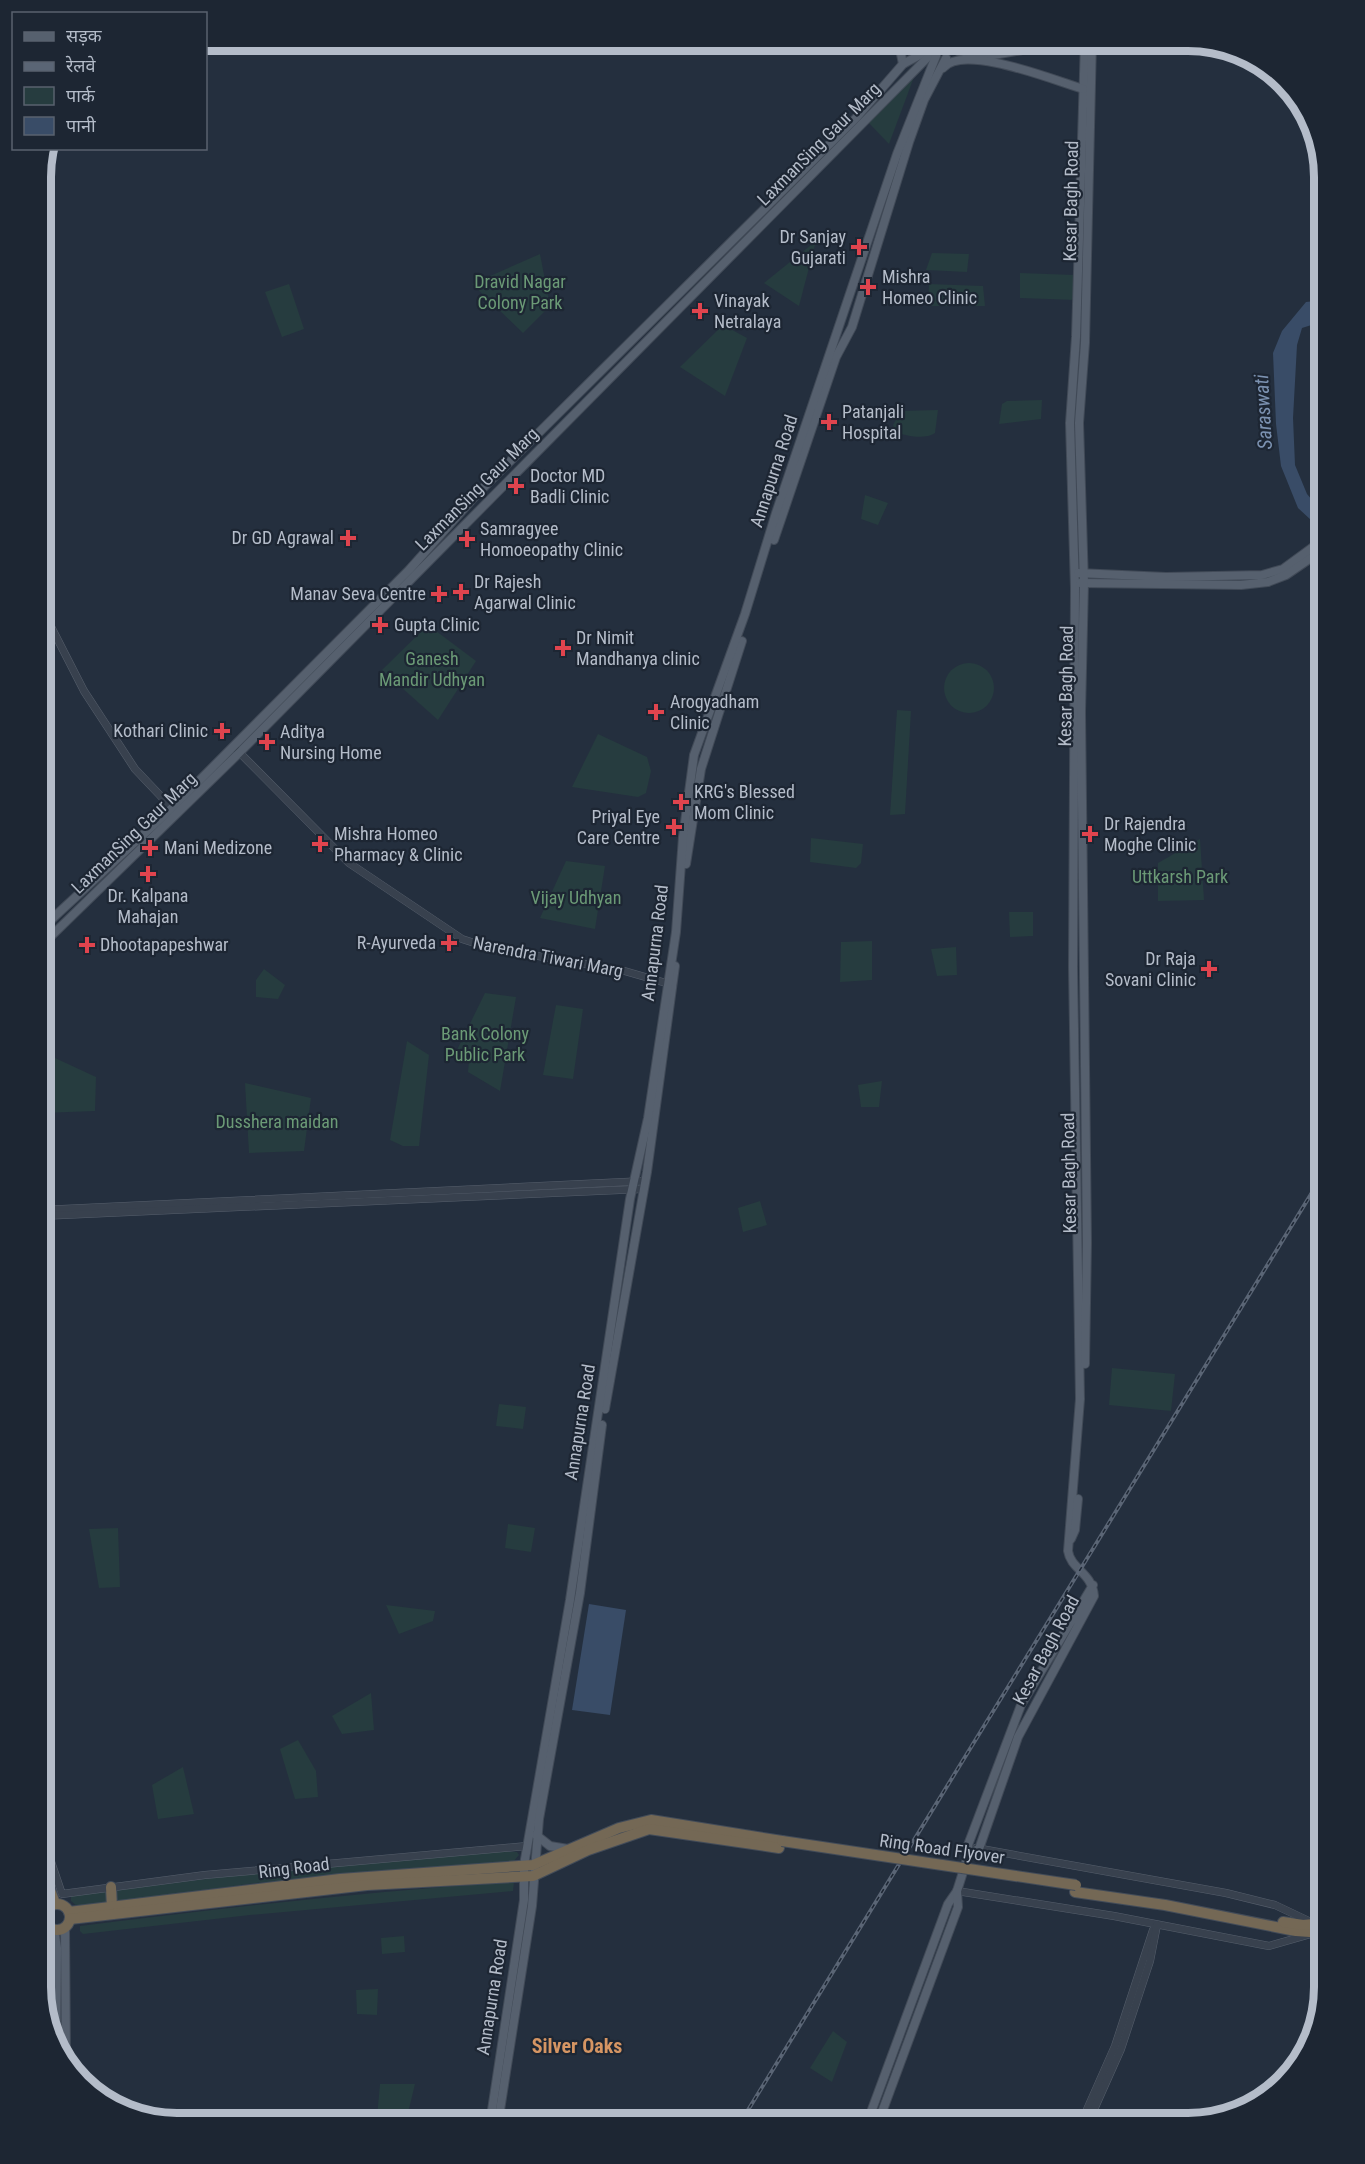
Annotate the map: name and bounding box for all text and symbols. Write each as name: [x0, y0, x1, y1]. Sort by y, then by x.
legend: [12, 12, 207, 150]
text: सड़क: [66, 25, 103, 46]
text: रेलवे: [65, 55, 97, 76]
street label: LaxmanSing Gaur Marg: [753, 78, 884, 209]
text: पार्क: [66, 85, 96, 106]
text: पानी: [66, 115, 96, 136]
street label: Kesar Bagh Road: [1059, 140, 1082, 262]
place label: Dr Sanjay Gujarati: [779, 226, 846, 268]
marker: Dr Sanjay Gujarati: [850, 238, 868, 256]
place label: Mishra Homeo Clinic: [882, 266, 977, 308]
park label: Dravid Nagar Colony Park: [474, 271, 566, 313]
marker: Mishra Homeo Clinic: [859, 278, 877, 296]
place label: Vinayak Netralaya: [714, 290, 781, 332]
marker: Vinayak Netralaya: [691, 302, 709, 320]
water label: Saraswati: [1249, 373, 1277, 450]
place label: Patanjali Hospital: [842, 401, 904, 443]
street label: Annapurna Road: [745, 412, 802, 530]
marker: Patanjali Hospital: [820, 413, 838, 431]
street label: LaxmanSing Gaur Marg: [411, 423, 542, 554]
place label: Doctor MD Badli Clinic: [530, 465, 609, 507]
marker: Doctor MD Badli Clinic: [507, 477, 525, 495]
place label: Samragyee Homoeopathy Clinic: [480, 518, 623, 560]
place label: Dr GD Agrawal: [232, 527, 334, 548]
marker: Dr GD Agrawal: [339, 529, 357, 547]
marker: Samragyee Homoeopathy Clinic: [458, 530, 476, 548]
place label: Dr Rajesh Agarwal Clinic: [474, 571, 576, 613]
place label: Manav Seva Centre: [290, 583, 426, 604]
marker: Dr Rajesh Agarwal Clinic: [452, 583, 470, 601]
marker: Manav Seva Centre: [430, 585, 448, 603]
place label: Gupta Clinic: [394, 614, 480, 635]
marker: Gupta Clinic: [371, 616, 389, 634]
street label: Kesar Bagh Road: [1054, 625, 1077, 747]
place label: Dr Nimit Mandhanya clinic: [576, 627, 700, 669]
marker: Dr Nimit Mandhanya clinic: [554, 639, 572, 657]
park label: Ganesh Mandir Udhyan: [379, 648, 485, 690]
place label: Arogyadham Clinic: [670, 691, 759, 733]
marker: Arogyadham Clinic: [647, 703, 665, 721]
place label: Kothari Clinic: [113, 720, 208, 741]
place label: Aditya Nursing Home: [280, 721, 382, 763]
marker: Kothari Clinic: [213, 722, 231, 740]
marker: Aditya Nursing Home: [258, 733, 276, 751]
street label: LaxmanSing Gaur Marg: [67, 768, 200, 898]
place label: KRG's Blessed Mom Clinic: [694, 781, 795, 823]
marker: KRG's Blessed Mom Clinic: [672, 793, 690, 811]
place label: Priyal Eye Care Centre: [577, 806, 660, 848]
place label: Dr Rajendra Moghe Clinic: [1104, 813, 1196, 855]
marker: Priyal Eye Care Centre: [665, 818, 683, 836]
place label: Mishra Homeo Pharmacy & Clinic: [334, 823, 462, 865]
marker: Dr Rajendra Moghe Clinic: [1081, 825, 1099, 843]
marker: Mishra Homeo Pharmacy & Clinic: [311, 835, 329, 853]
place label: Mani Medizone: [164, 837, 272, 858]
marker: Mani Medizone: [141, 839, 159, 857]
marker: Dr. Kalpana Mahajan: [139, 865, 157, 883]
park label: Uttkarsh Park: [1132, 866, 1228, 887]
street label: Annapurna Road: [637, 884, 672, 1002]
place label: Dr. Kalpana Mahajan: [108, 885, 188, 927]
park label: Vijay Udhyan: [531, 887, 621, 908]
place label: R-Ayurveda: [357, 932, 436, 953]
street label: Narendra Tiwari Marg: [471, 932, 625, 981]
place label: Dhootapapeshwar: [100, 934, 229, 955]
marker: R-Ayurveda: [440, 934, 458, 952]
marker: Dhootapapeshwar: [78, 936, 96, 954]
place label: Dr Raja Sovani Clinic: [1105, 948, 1196, 990]
marker: Dr Raja Sovani Clinic: [1200, 960, 1218, 978]
park label: Bank Colony Public Park: [441, 1023, 530, 1065]
park label: Dusshera maidan: [216, 1111, 339, 1132]
street label: Kesar Bagh Road: [1057, 1112, 1080, 1234]
street label: Annapurna Road: [560, 1362, 599, 1481]
street label: Kesar Bagh Road: [1008, 1592, 1083, 1708]
street label: Ring Road Flyover: [878, 1829, 1007, 1868]
street label: Ring Road: [257, 1853, 331, 1882]
street label: Annapurna Road: [472, 1937, 511, 2056]
district label: Silver Oaks: [532, 2034, 622, 2058]

